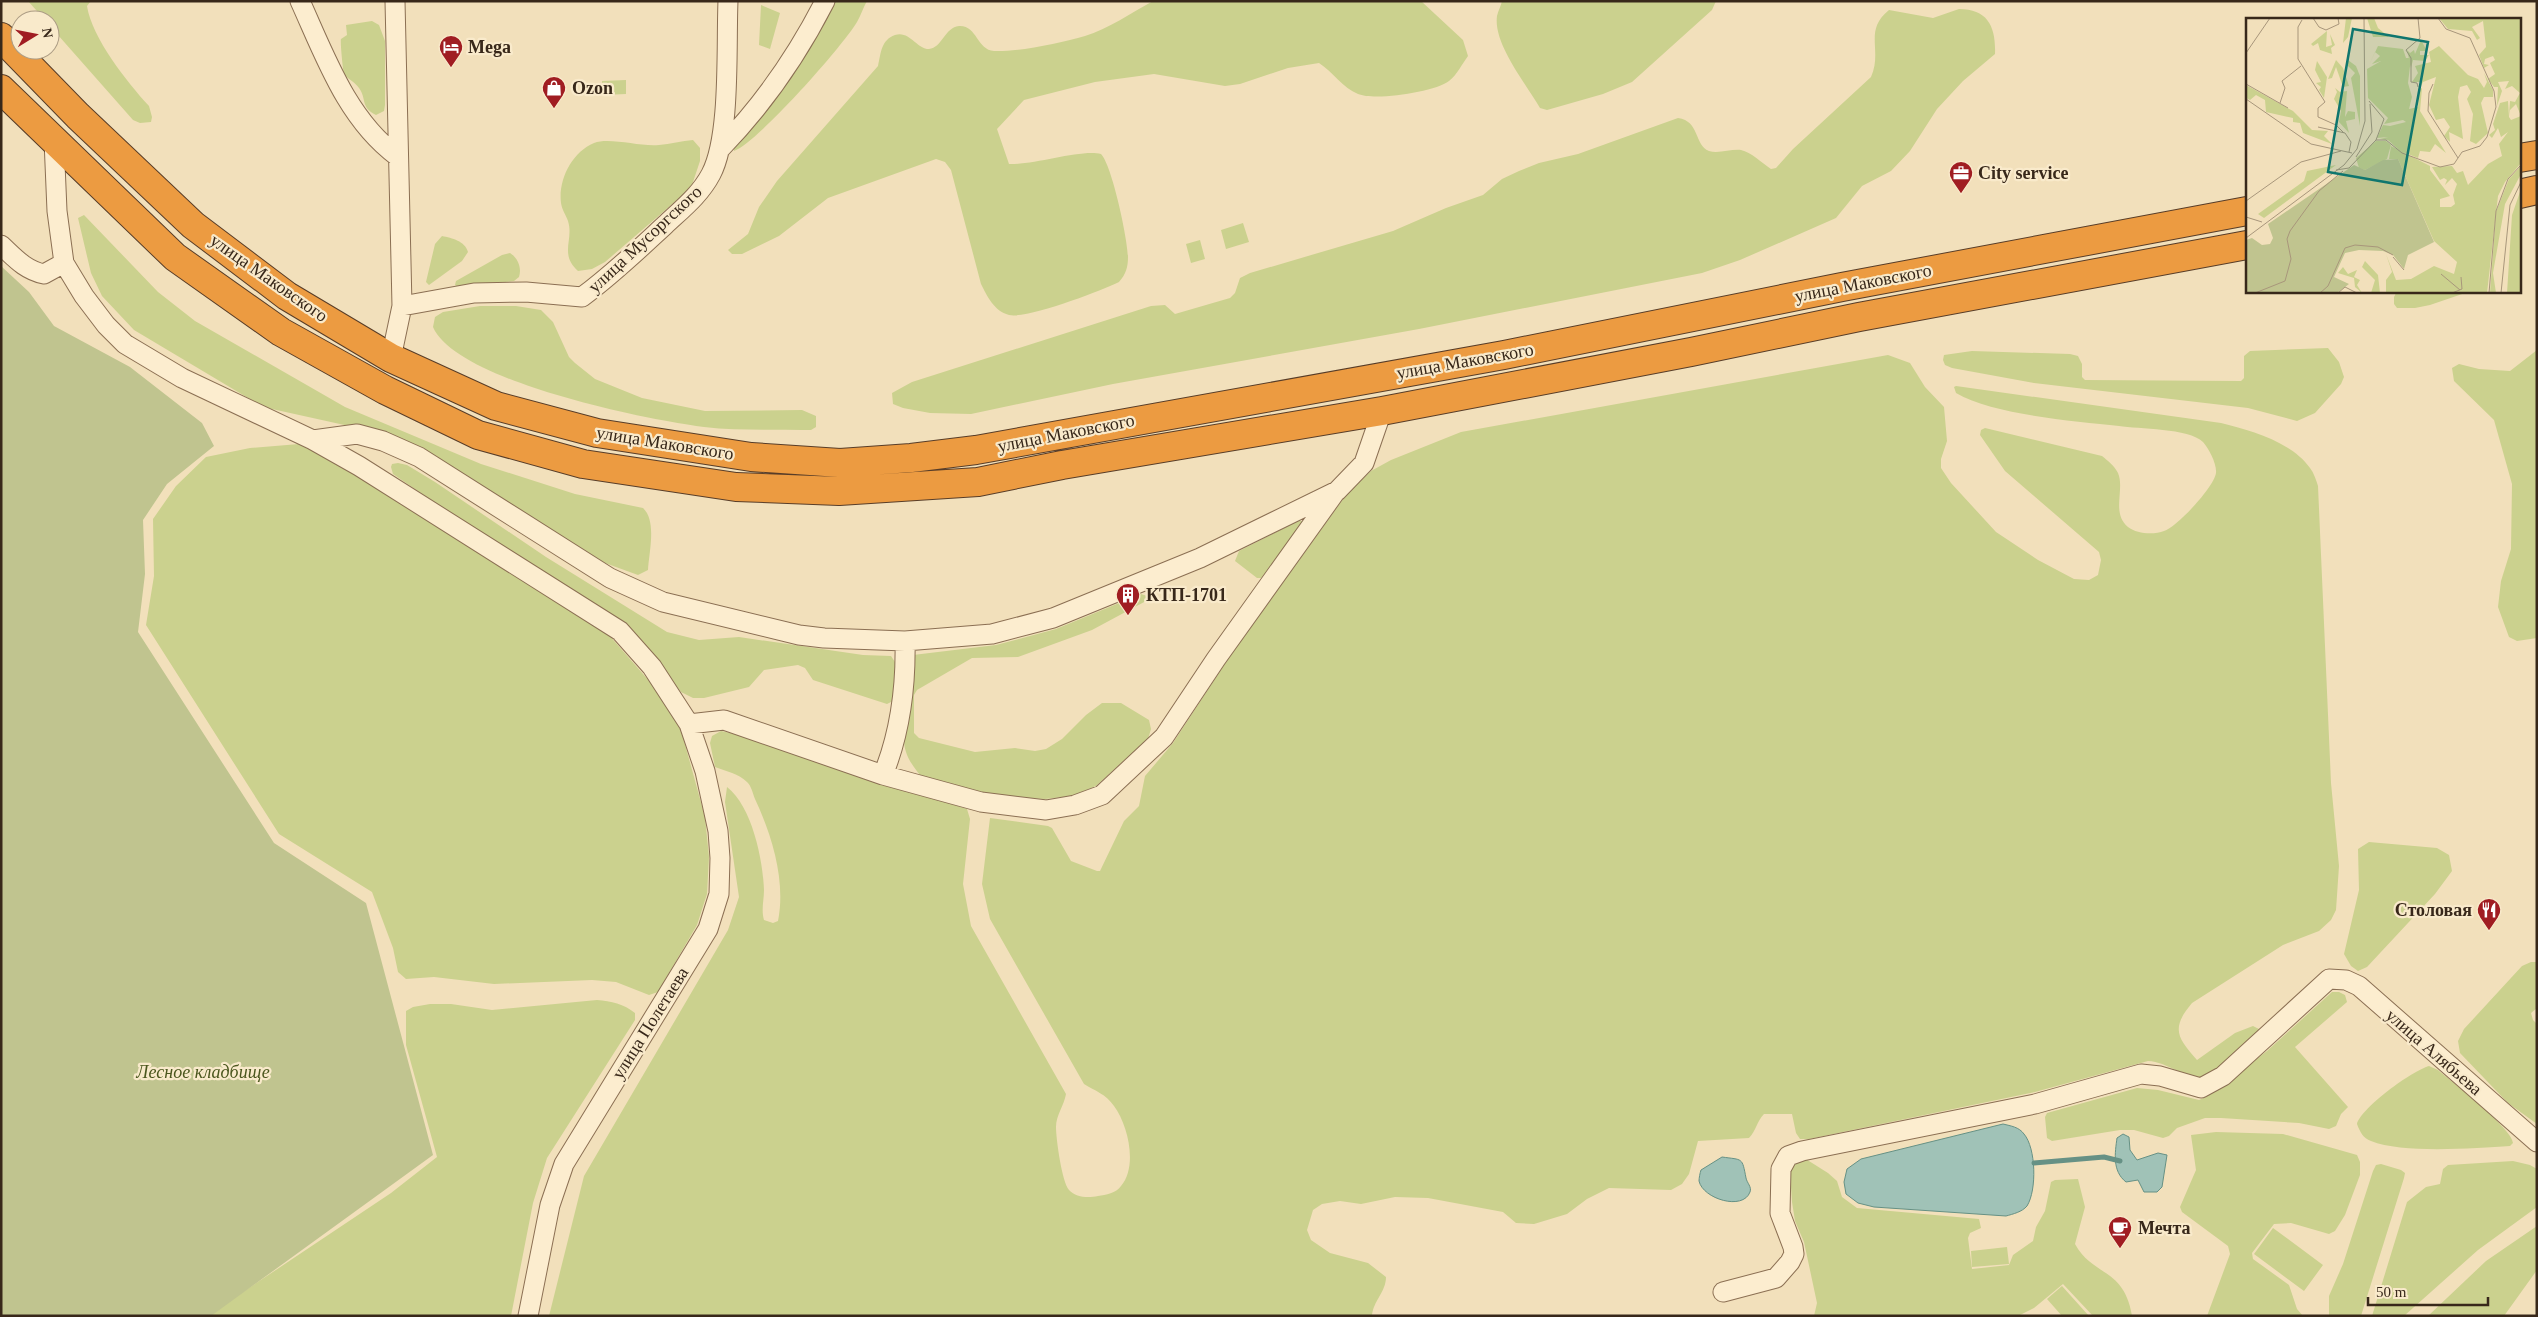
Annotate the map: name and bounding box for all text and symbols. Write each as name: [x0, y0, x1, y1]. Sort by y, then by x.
north arrow: [10, 10, 60, 60]
inset map: [2246, 18, 2520, 292]
text: N: [39, 27, 56, 39]
hotel icon: Mega: [438, 34, 464, 68]
place label: Mega: [468, 37, 511, 57]
shop icon: Ozon: [541, 75, 567, 109]
place label: Ozon: [572, 78, 613, 98]
office icon: City service: [1948, 160, 1974, 194]
place label: City service: [1978, 163, 2068, 183]
street label: улица Мусоргского: [584, 181, 706, 297]
street label: улица Маковского: [206, 230, 332, 326]
street label: улица Маковского: [1793, 260, 1933, 306]
street label: улица Маковского: [1395, 339, 1535, 383]
street label: улица Маковского: [996, 410, 1136, 456]
street label: улица Маковского: [595, 422, 735, 464]
building icon: КТП-1701: [1115, 582, 1141, 616]
place label: КТП-1701: [1146, 585, 1227, 605]
restaurant icon: Столовая: [2476, 897, 2502, 931]
place label: Столовая: [2395, 900, 2472, 920]
street label: улица Полетаева: [608, 963, 692, 1083]
street label: улица Алябьева: [2382, 1005, 2486, 1099]
park label: Лесное кладбище: [135, 1062, 270, 1082]
cafe icon: Мечта: [2107, 1215, 2133, 1249]
place label: Мечта: [2138, 1218, 2191, 1238]
scale bar: [2368, 1274, 2488, 1306]
text: 50 m: [2376, 1284, 2407, 1300]

